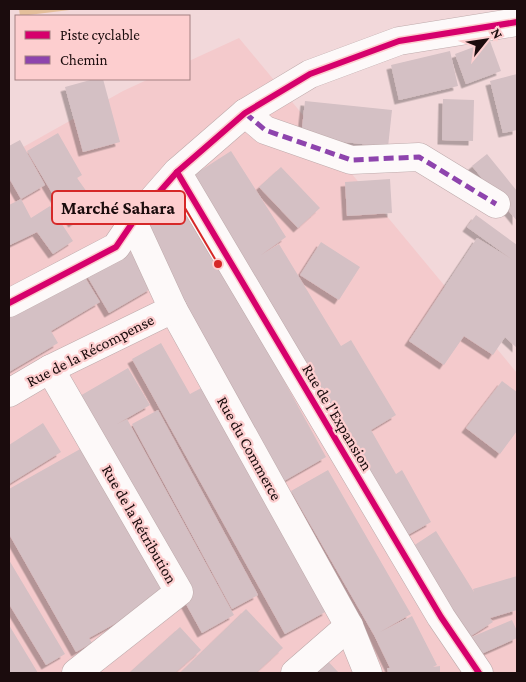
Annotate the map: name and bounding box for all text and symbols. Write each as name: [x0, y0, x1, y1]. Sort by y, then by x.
legend: [15, 15, 190, 80]
north arrow: [461, 15, 511, 65]
text: N: [488, 25, 507, 42]
text: Piste cyclable: [60, 27, 140, 44]
text: Chemin: [60, 52, 108, 68]
callout: Marché Sahara: [52, 191, 185, 224]
text: Marché Sahara: [61, 198, 175, 218]
street label: Rue de la Récompense: [24, 311, 157, 391]
street label: Rue de l'Expansion: [298, 361, 376, 474]
street label: Rue du Commerce: [214, 393, 285, 503]
street label: Rue de la Rétribution: [99, 462, 181, 587]

